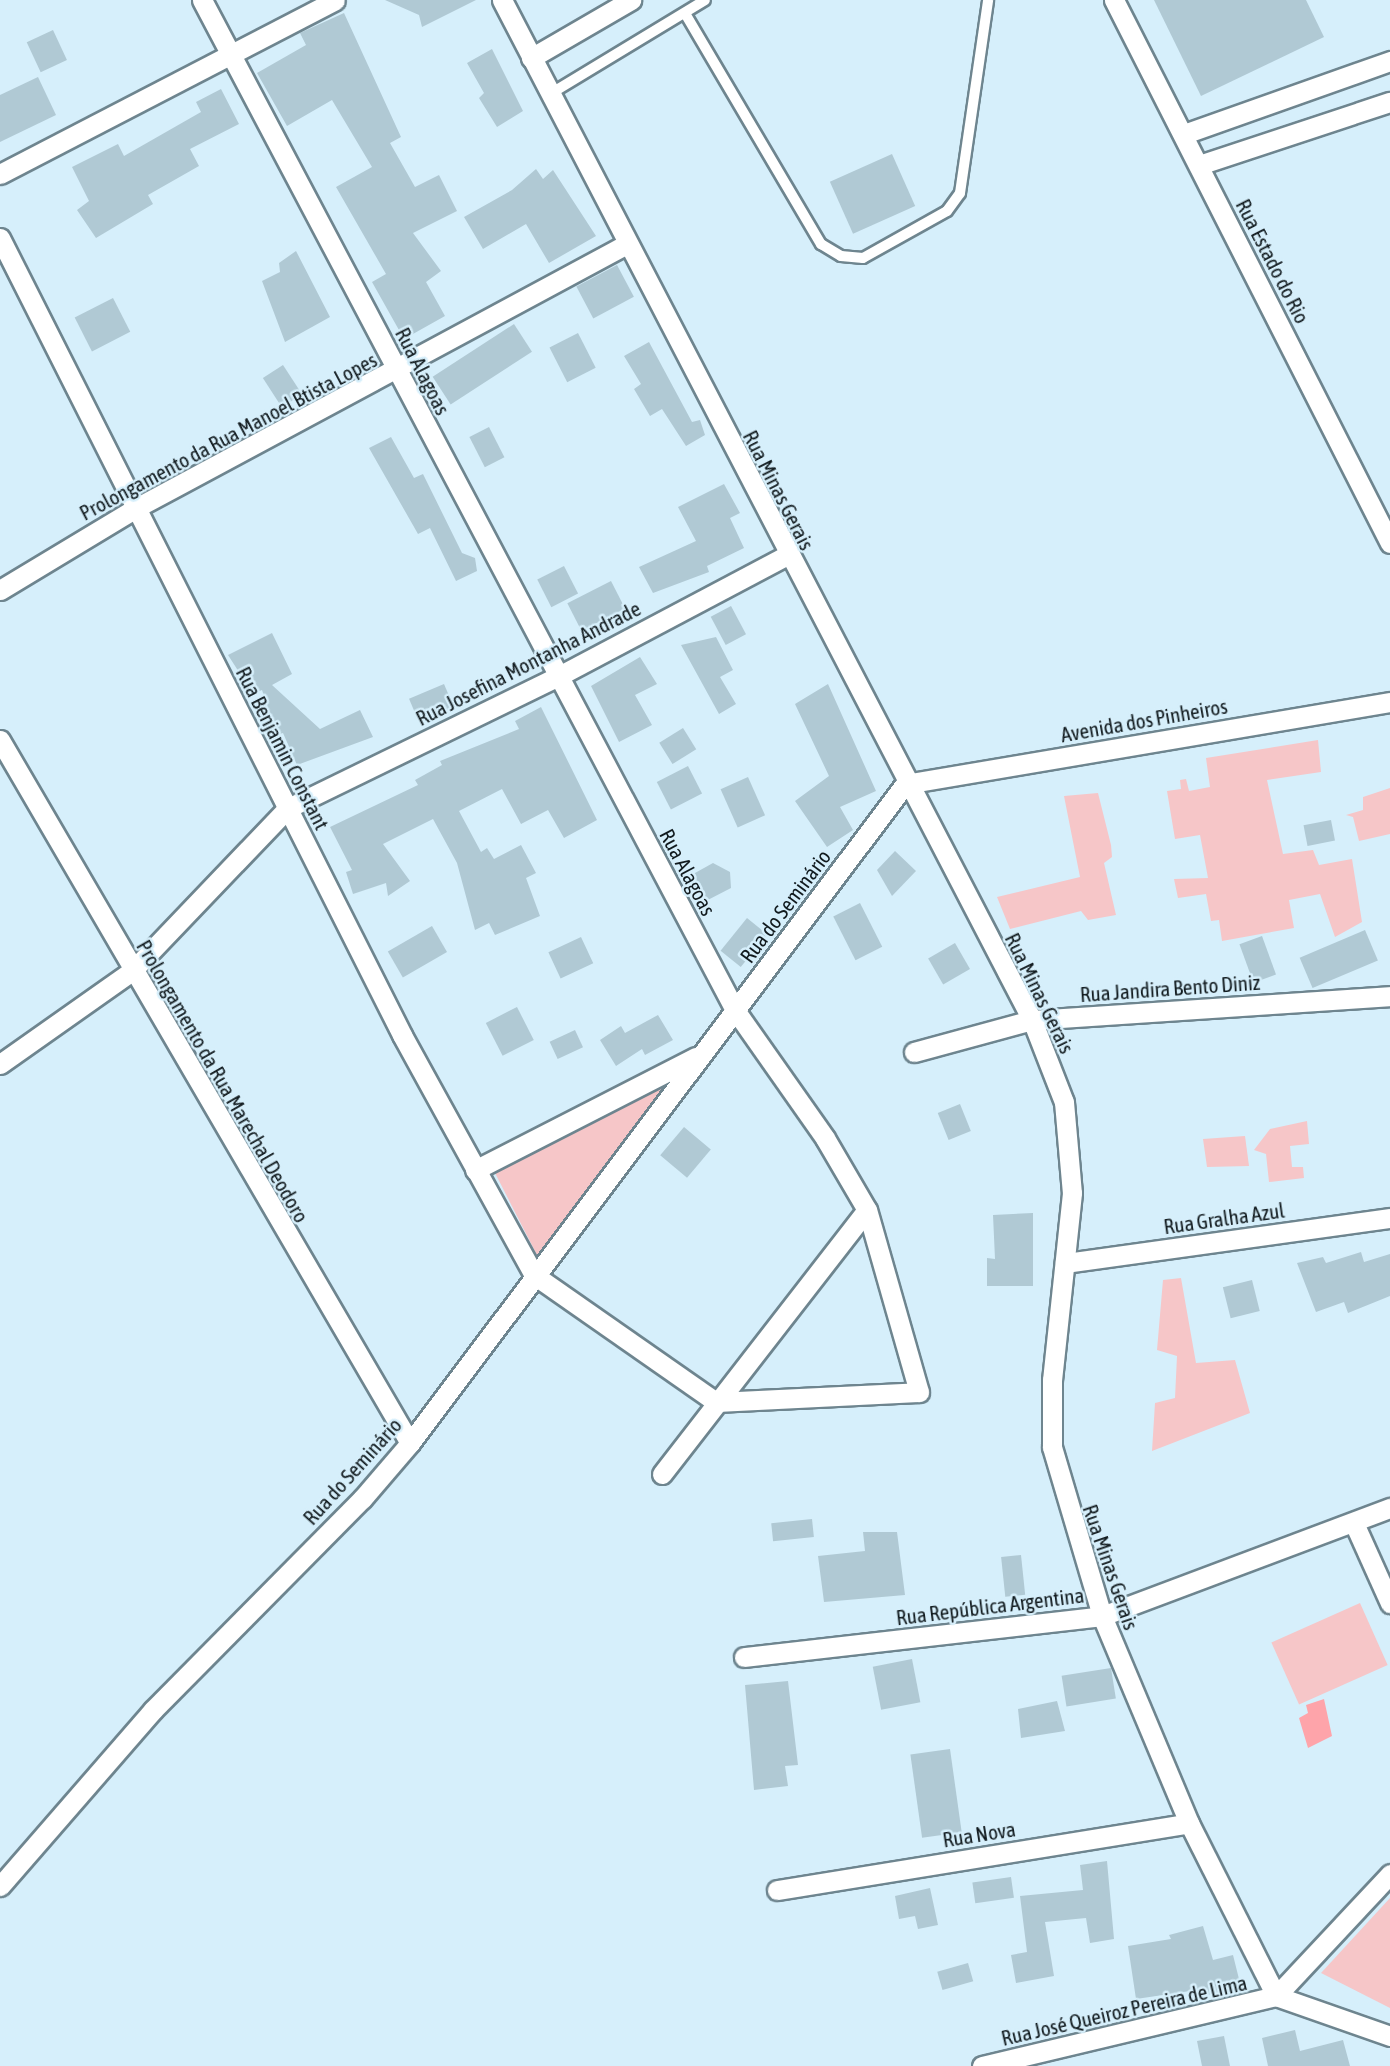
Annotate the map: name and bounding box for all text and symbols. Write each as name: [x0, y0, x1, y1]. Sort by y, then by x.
street label: Rua Estado do Rio: [1231, 195, 1315, 327]
street label: Rua Alagoas: [390, 323, 456, 419]
street label: Prolongamento da Rua Manoel Btista Lopes: [75, 347, 381, 525]
street label: Rua Minas Gerais: [738, 426, 820, 554]
street label: Rua Josefina Montanha Andrade: [411, 595, 645, 731]
street label: Rua Benjamin Constant: [231, 662, 335, 834]
street label: Avenida dos Pinheiros: [1059, 693, 1229, 747]
street label: Rua Alagoas: [655, 824, 721, 920]
street label: Rua do Seminário: [734, 844, 836, 968]
street label: Rua Minas Gerais: [1000, 929, 1080, 1057]
street label: Prolongamento da Rua Marechal Deodoro: [132, 935, 314, 1227]
street label: Rua Jandira Bento Diniz: [1079, 969, 1261, 1007]
street label: Rua Gralha Azul: [1162, 1197, 1286, 1239]
street label: Rua do Seminário: [297, 1412, 407, 1530]
street label: Rua Minas Gerais: [1078, 1501, 1144, 1633]
street label: Rua República Argentina: [895, 1582, 1085, 1630]
street label: Rua Nova: [941, 1816, 1017, 1852]
street label: Rua José Queiroz Pereira de Lima: [999, 1969, 1249, 2051]

